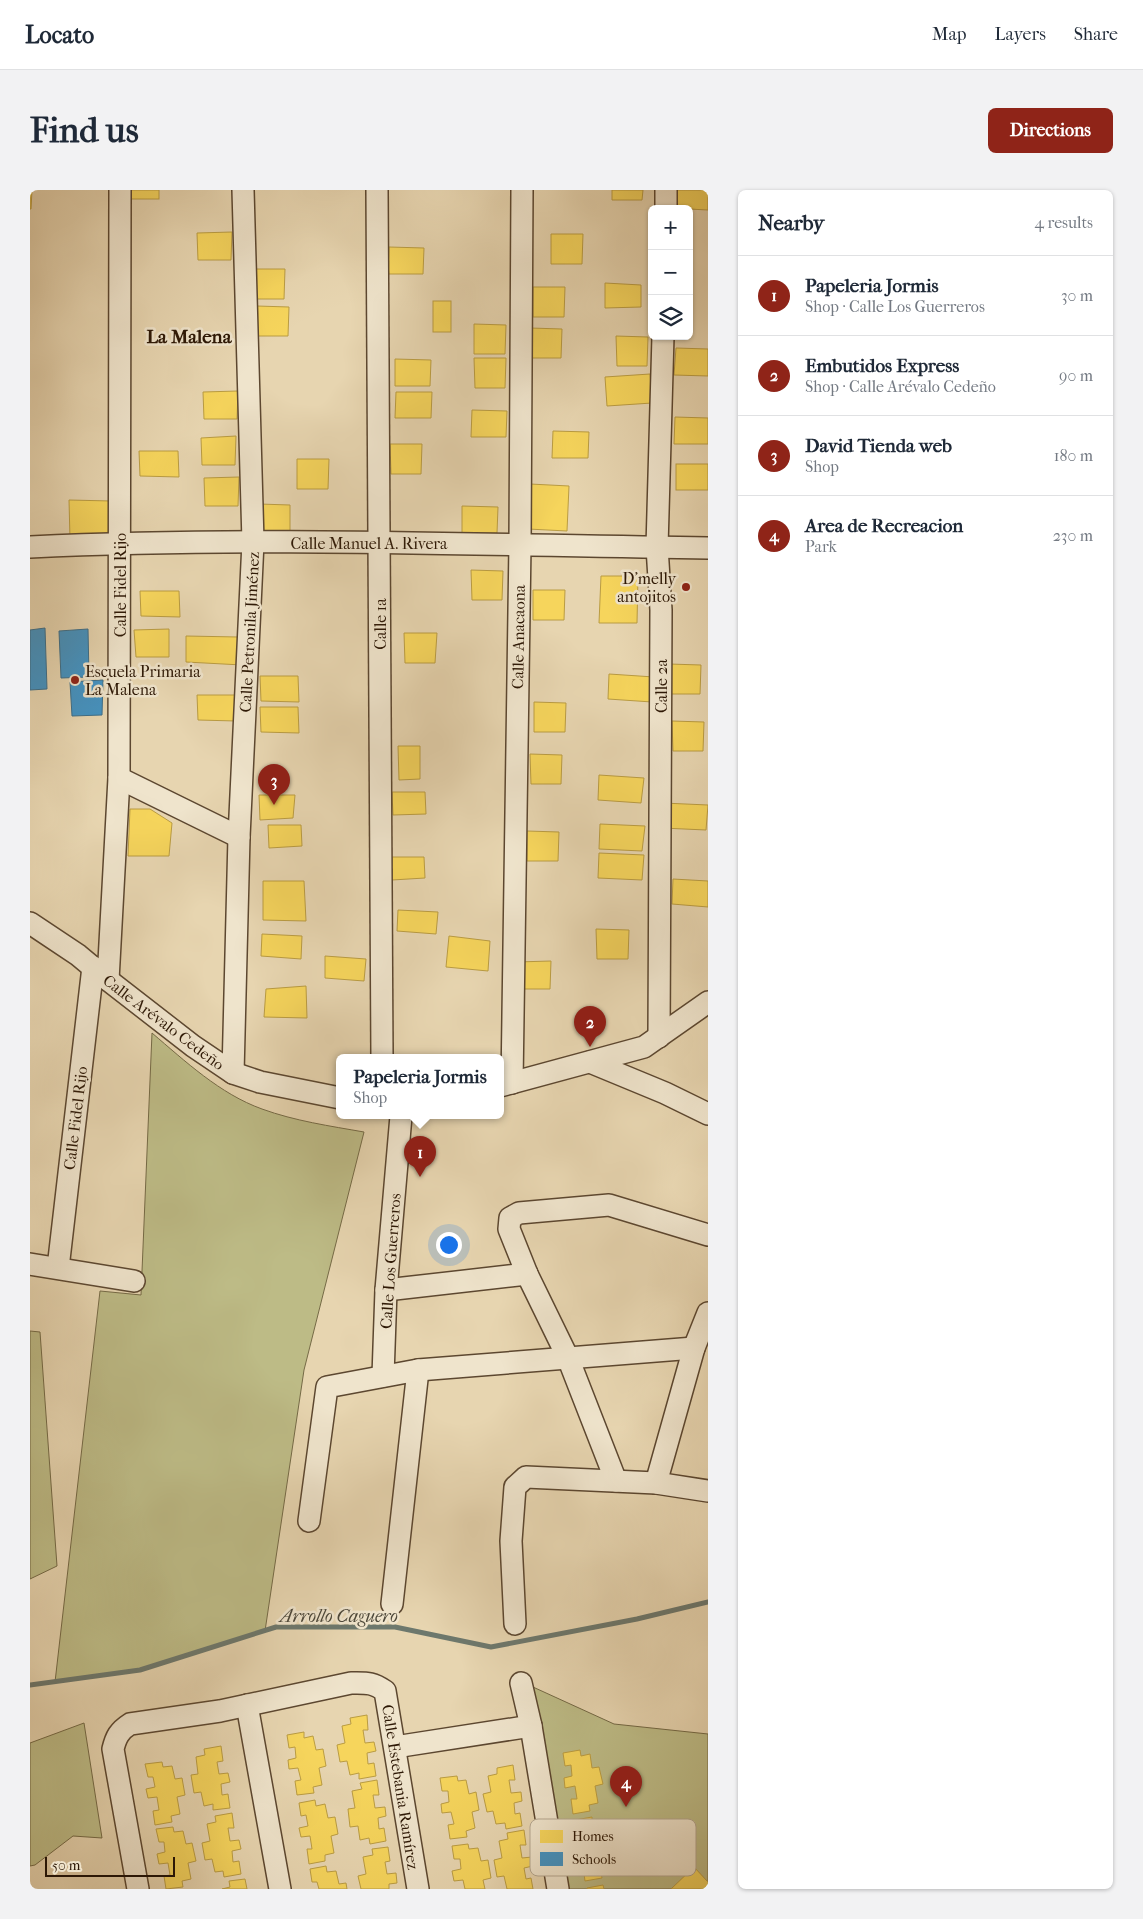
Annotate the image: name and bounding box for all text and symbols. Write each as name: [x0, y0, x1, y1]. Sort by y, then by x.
text: Locato: [25, 21, 94, 49]
text: Map: [932, 24, 966, 45]
text: Layers: [994, 24, 1046, 45]
text: Share: [1074, 24, 1118, 45]
button: Directions: [988, 108, 1113, 153]
text: Find us: [30, 110, 139, 151]
map controls: [648, 205, 693, 340]
button: +: [648, 205, 693, 250]
text: Nearby: [758, 211, 824, 235]
text: 4 results: [1035, 213, 1093, 232]
button: −: [648, 250, 693, 295]
text: Papeleria Jormis: [805, 275, 939, 297]
text: 1: [771, 286, 777, 305]
text: 30 m: [1061, 286, 1093, 305]
button: layers: [648, 295, 693, 340]
text: Shop · Calle Los Guerreros: [805, 297, 985, 316]
district label: La Malena: [147, 326, 233, 348]
text: Embutidos Express: [805, 355, 959, 377]
text: 2: [770, 366, 778, 385]
text: 90 m: [1059, 366, 1093, 385]
text: Shop · Calle Arévalo Cedeño: [805, 377, 996, 396]
text: David Tienda web: [805, 435, 952, 457]
text: 3: [771, 446, 777, 465]
text: 180 m: [1054, 446, 1093, 465]
text: Shop: [805, 457, 839, 476]
text: Area de Recreacion: [805, 515, 963, 537]
text: 4: [769, 526, 779, 545]
text: 230 m: [1053, 526, 1093, 545]
street label: Calle Fidel Rijo: [111, 533, 130, 637]
street label: Calle Manuel A. Rivera: [290, 534, 448, 553]
text: Park: [805, 537, 837, 556]
street label: Calle Petronila Jiménez: [236, 551, 263, 713]
place label: D’melly antojitos: [617, 569, 676, 606]
marker: D’melly antojitos: [680, 581, 692, 593]
street label: Calle Anacaona: [508, 584, 529, 689]
street label: Calle 1a: [371, 598, 390, 650]
street label: Calle 2a: [652, 658, 671, 713]
place label: Escuela Primaria La Malena: [85, 662, 201, 699]
marker: Escuela Primaria La Malena: [69, 674, 81, 686]
pin: 3: [258, 764, 290, 805]
street label: Calle Arévalo Cedeño: [99, 971, 228, 1074]
pin: 2: [574, 1006, 606, 1047]
popup: [336, 1054, 504, 1119]
street label: Calle Fidel Rijo: [60, 1065, 91, 1171]
text: Papeleria Jormis: [353, 1066, 487, 1088]
text: Shop: [353, 1088, 387, 1107]
pin: 1: [404, 1136, 436, 1177]
street label: Calle Los Guerreros: [376, 1193, 405, 1329]
your location: [436, 1232, 462, 1258]
water label: Arrollo Caguero: [278, 1606, 398, 1627]
street label: Calle Estebania Ramírez: [378, 1703, 423, 1871]
pin: 4: [610, 1766, 642, 1807]
legend: [530, 1819, 696, 1876]
text: Homes: [572, 1828, 614, 1845]
text: Schools: [572, 1851, 616, 1868]
scale bar: [45, 1854, 175, 1877]
text: 50 m: [52, 1857, 80, 1874]

